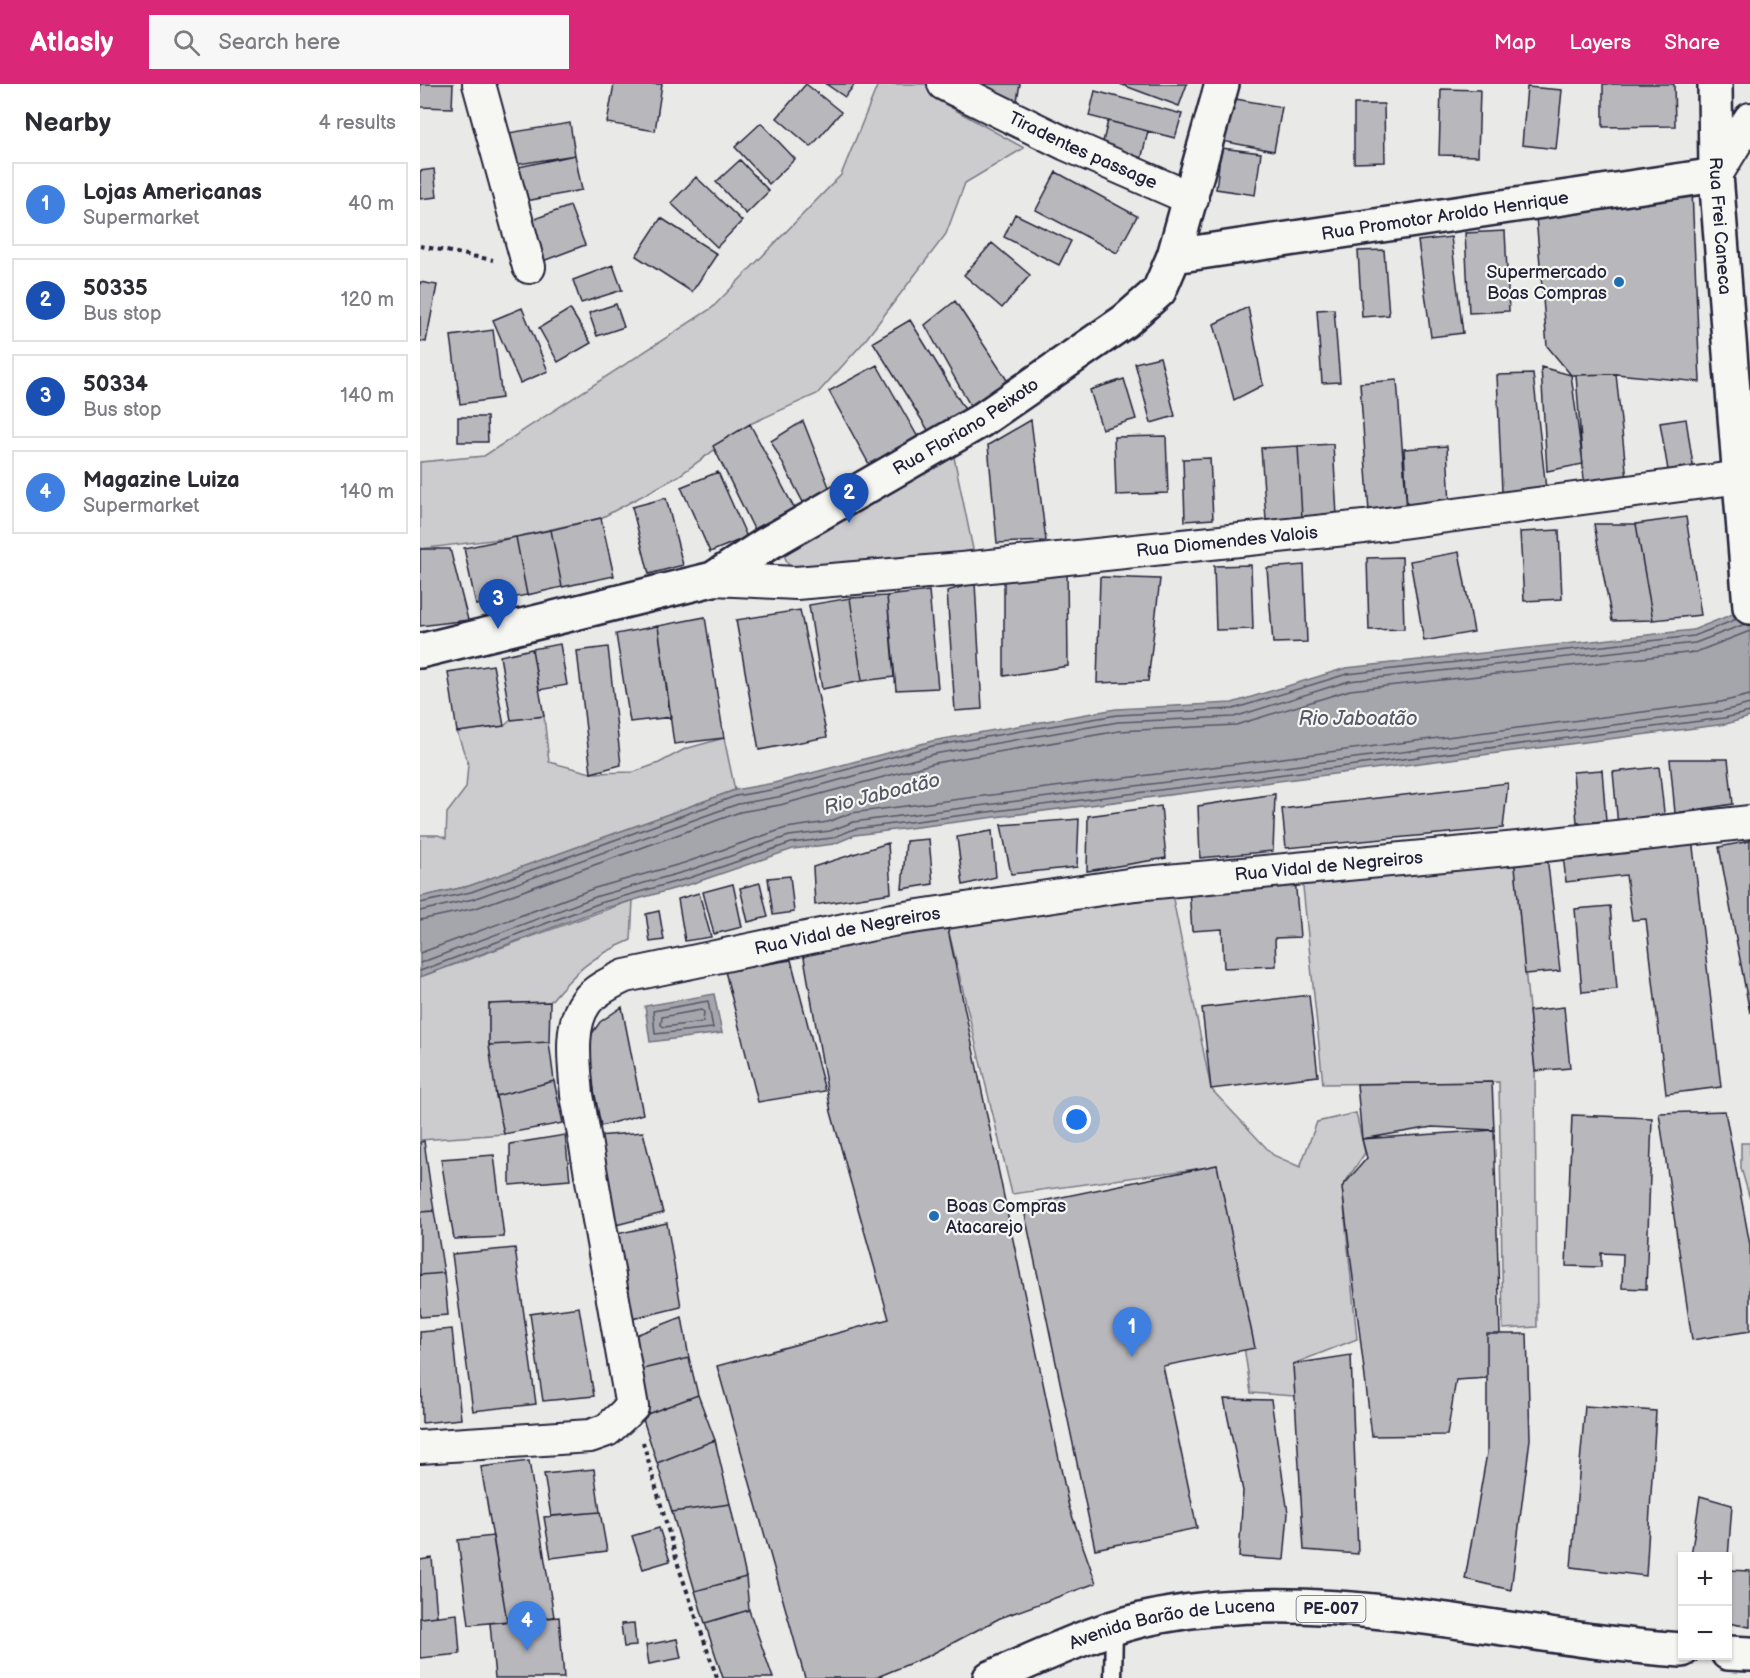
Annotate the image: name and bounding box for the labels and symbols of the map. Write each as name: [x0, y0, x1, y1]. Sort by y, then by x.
street label: Tiradentes passage: [1005, 107, 1161, 193]
street label: Rua Frei Caneca: [1705, 157, 1736, 296]
street label: Rua Promotor Aroldo Henrique: [1320, 187, 1570, 244]
place label: Supermercado Boas Compras: [1486, 262, 1607, 304]
marker: Supermercado Boas Compras: [1612, 275, 1626, 289]
street label: Rua Floriano Peixoto: [889, 373, 1043, 479]
pin: 2: [830, 474, 868, 523]
street label: Rua Diomendes Valois: [1135, 521, 1319, 561]
pin: 3: [478, 580, 518, 629]
water label: Rio Jaboatão: [1298, 707, 1418, 731]
water label: Rio Jaboatão: [821, 768, 943, 820]
street label: Rua Vidal de Negreiros: [1234, 846, 1424, 885]
street label: Rua Vidal de Negreiros: [753, 902, 942, 959]
your location: [1062, 1105, 1091, 1134]
place label: Boas Compras Atacarejo: [946, 1196, 1066, 1238]
marker: Boas Compras Atacarejo: [927, 1209, 941, 1223]
pin: 1: [1112, 1308, 1152, 1357]
street label: Avenida Barão de Lucena: [1066, 1595, 1275, 1654]
road number: PE-007: [1296, 1596, 1366, 1622]
pin: 4: [508, 1602, 546, 1651]

